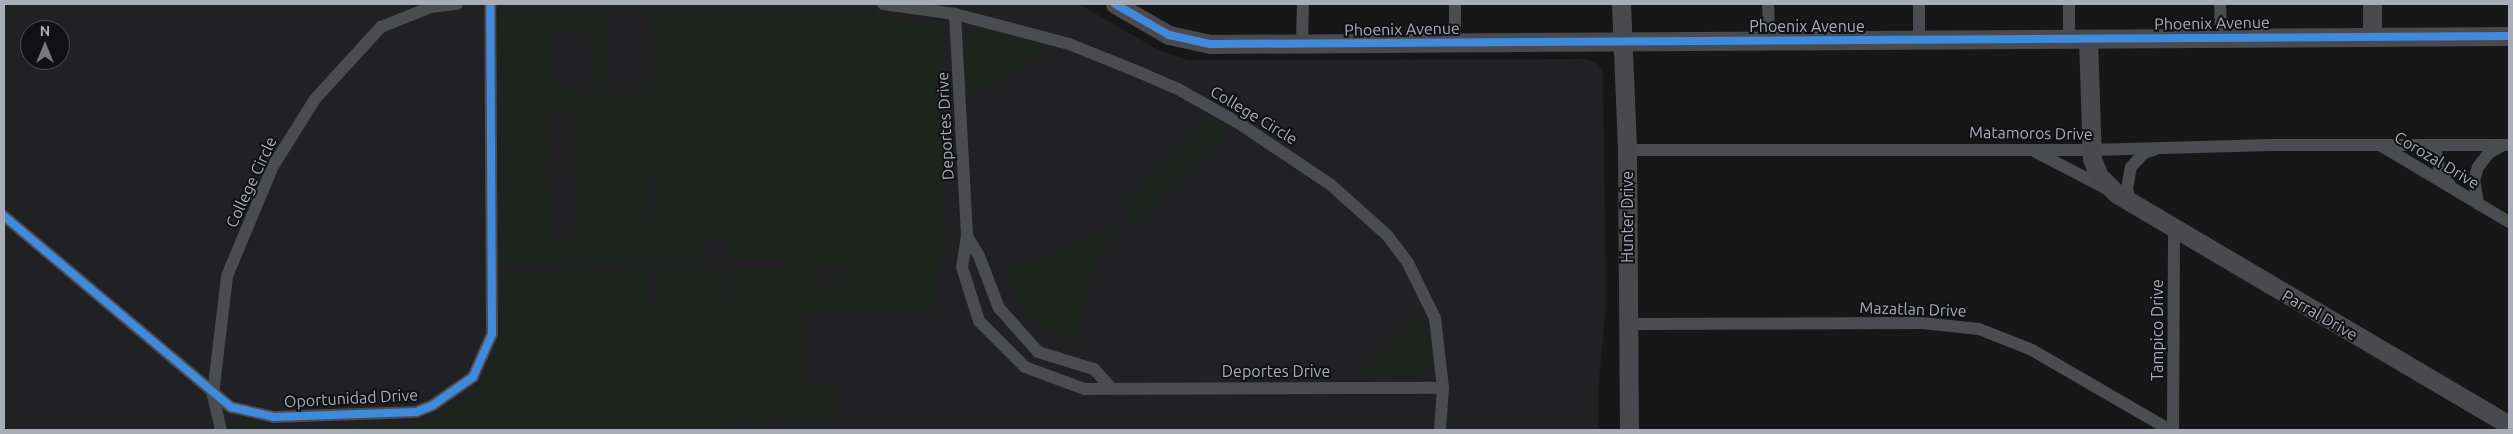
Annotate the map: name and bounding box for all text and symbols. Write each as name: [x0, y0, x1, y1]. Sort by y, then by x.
street label: Phoenix Avenue: [2154, 12, 2270, 34]
street label: Phoenix Avenue: [1749, 16, 1865, 36]
street label: Phoenix Avenue: [1344, 18, 1460, 40]
north arrow: [20, 20, 70, 70]
text: N: [40, 23, 50, 39]
street label: Deportes Drive: [933, 71, 957, 181]
street label: College Circle: [1207, 81, 1301, 149]
street label: Matamoros Drive: [1969, 122, 2093, 144]
street label: Corozal Drive: [2391, 127, 2483, 193]
street label: College Circle: [222, 133, 280, 231]
street label: Hunter Drive: [1617, 171, 1637, 263]
street label: Tampico Drive: [2147, 279, 2167, 381]
street label: Parral Drive: [2279, 286, 2361, 344]
street label: Mazatlan Drive: [1859, 298, 1967, 320]
street label: Deportes Drive: [1222, 361, 1330, 381]
street label: Oportunidad Drive: [284, 385, 418, 411]

